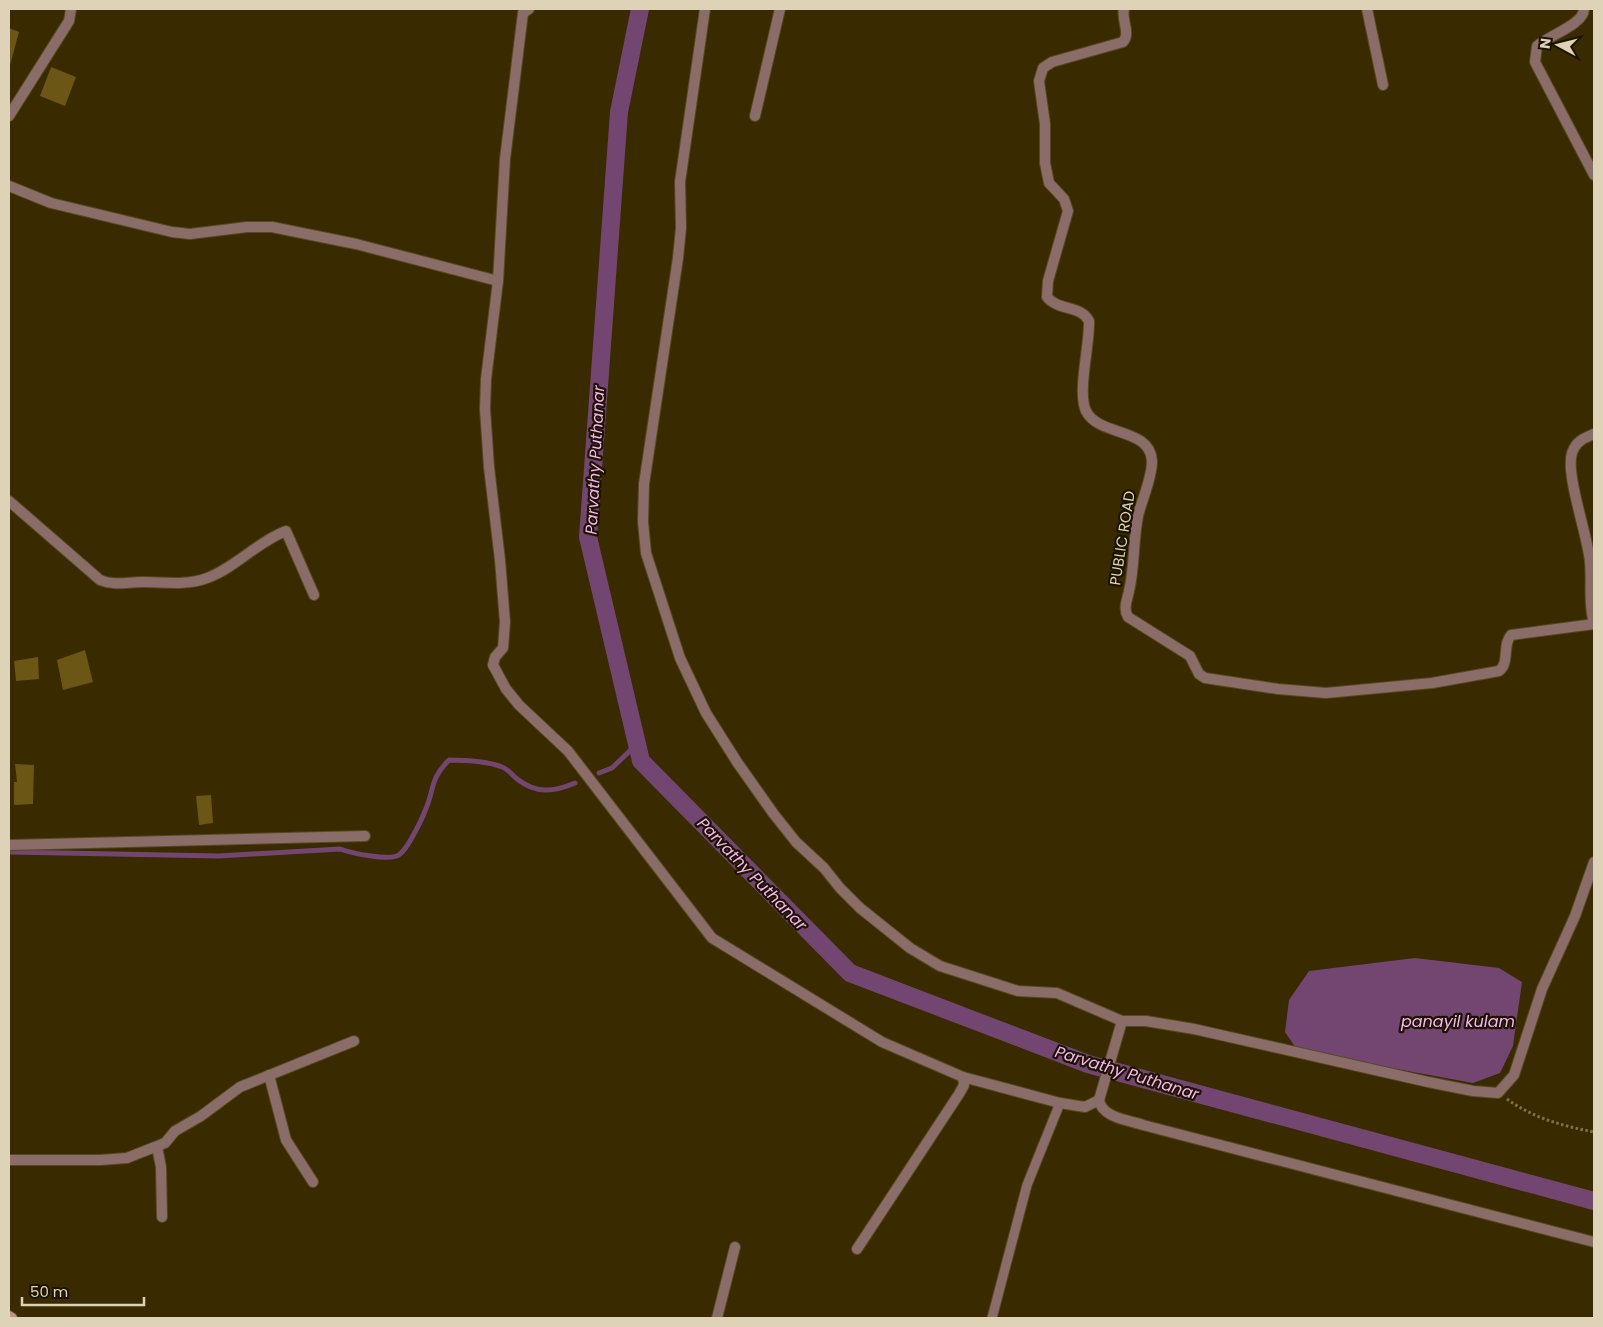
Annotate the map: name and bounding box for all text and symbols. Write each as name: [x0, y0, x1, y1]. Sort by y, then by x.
north arrow: [1533, 20, 1583, 70]
text: N: [1535, 37, 1556, 50]
water label: Parvathy Puthanar: [580, 384, 610, 535]
street label: PUBLIC ROAD: [1104, 489, 1140, 587]
water label: Parvathy Puthanar: [692, 812, 813, 936]
water label: panayil kulam: [1400, 1010, 1515, 1033]
water label: Parvathy Puthanar: [1052, 1040, 1203, 1106]
scale bar: [22, 1274, 145, 1306]
text: 50 m: [30, 1281, 68, 1302]

